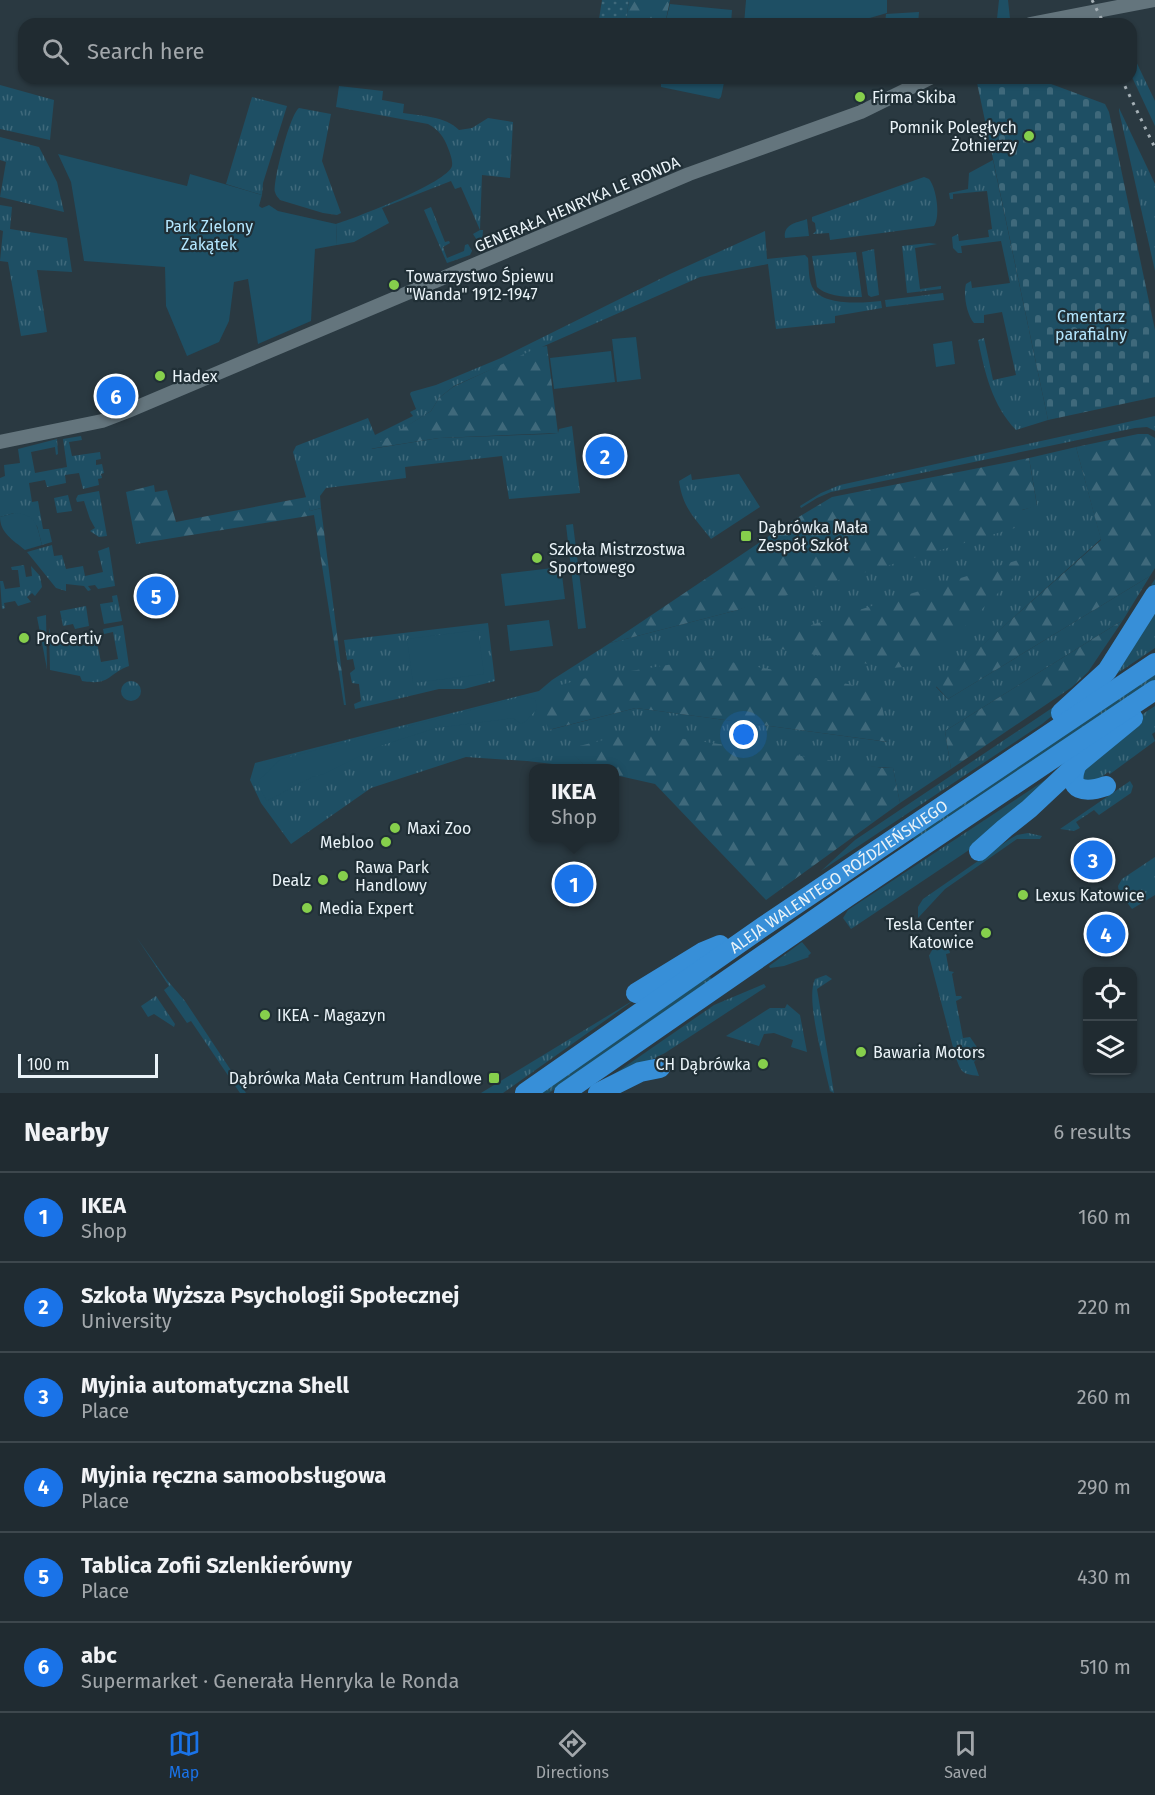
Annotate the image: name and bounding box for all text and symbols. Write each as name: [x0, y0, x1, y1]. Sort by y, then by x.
search box: [18, 18, 1137, 84]
icon: search: [39, 35, 72, 68]
text: Search here: [87, 38, 205, 65]
place label: Firma Skiba: [872, 88, 956, 107]
marker: Firma Skiba: [853, 90, 867, 104]
place label: Pomnik Poległych Żołnierzy: [889, 118, 1017, 155]
marker: Pomnik Poległych Żołnierzy: [1022, 129, 1036, 143]
street label: GENERAŁA HENRYKA LE RONDA: [472, 152, 684, 256]
park label: Park Zielony Zakątek: [165, 217, 253, 255]
place label: Towarzystwo Śpiewu "Wanda" 1912-1947: [406, 266, 554, 304]
marker: Towarzystwo Śpiewu "Wanda" 1912-1947: [387, 278, 401, 292]
park label: Cmentarz parafialny: [1055, 307, 1127, 344]
place label: Hadex: [172, 367, 218, 386]
marker: Hadex: [153, 369, 167, 383]
pin: 6: [96, 374, 136, 418]
pin: 2: [586, 434, 624, 478]
place label: Dąbrówka Mała Zespół Szkół: [758, 518, 868, 555]
marker: Dąbrówka Mała Zespół Szkół: [739, 529, 753, 543]
place label: Szkoła Mistrzostwa Sportowego: [549, 540, 685, 577]
marker: Szkoła Mistrzostwa Sportowego: [530, 551, 544, 565]
pin: 5: [136, 574, 176, 618]
place label: ProCertiv: [36, 629, 102, 648]
marker: ProCertiv: [17, 631, 31, 645]
your location: [729, 720, 758, 749]
popup: [529, 764, 619, 842]
text: IKEA: [551, 778, 596, 805]
street label: ALEJA WALENTEGO ROŹDZIEŃSKIEGO: [726, 796, 951, 957]
text: Shop: [551, 805, 597, 829]
place label: Maxi Zoo: [407, 819, 471, 838]
marker: Maxi Zoo: [388, 821, 402, 835]
place label: Mebloo: [320, 833, 374, 852]
marker: Mebloo: [379, 835, 393, 849]
pin: 3: [1074, 838, 1112, 882]
place label: Rawa Park Handlowy: [355, 858, 430, 895]
pin: 1: [554, 862, 594, 906]
marker: Rawa Park Handlowy: [336, 869, 350, 883]
place label: Dealz: [272, 871, 311, 890]
marker: Dealz: [316, 873, 330, 887]
place label: Lexus Katowice: [1035, 886, 1145, 905]
marker: Lexus Katowice: [1016, 888, 1030, 902]
place label: Media Expert: [319, 899, 414, 918]
marker: Media Expert: [300, 901, 314, 915]
pin: 4: [1086, 912, 1126, 956]
place label: Tesla Center Katowice: [886, 915, 975, 952]
marker: Tesla Center Katowice: [979, 926, 993, 940]
map controls: [1083, 967, 1137, 1075]
button: locate: [1083, 967, 1137, 1021]
place label: IKEA - Magazyn: [277, 1006, 386, 1025]
marker: IKEA - Magazyn: [258, 1008, 272, 1022]
button: layers: [1083, 1021, 1137, 1075]
place label: Bawaria Motors: [873, 1043, 985, 1062]
marker: Bawaria Motors: [854, 1045, 868, 1059]
scale bar: [18, 1051, 158, 1078]
text: 100 m: [27, 1055, 70, 1074]
place label: CH Dąbrówka: [655, 1055, 751, 1075]
marker: CH Dąbrówka: [756, 1057, 770, 1071]
place label: Dąbrówka Mała Centrum Handlowe: [229, 1069, 482, 1089]
marker: Dąbrówka Mała Centrum Handlowe: [487, 1071, 501, 1085]
text: Nearby: [24, 1117, 109, 1148]
text: 6 results: [1054, 1120, 1131, 1144]
text: IKEA: [81, 1192, 126, 1219]
text: 1: [39, 1205, 48, 1229]
text: 160 m: [1078, 1205, 1131, 1229]
text: Shop: [81, 1219, 127, 1243]
text: Szkoła Wyższa Psychologii Społecznej: [81, 1282, 460, 1309]
text: 2: [38, 1295, 49, 1319]
text: 220 m: [1078, 1295, 1131, 1319]
text: University: [81, 1309, 172, 1333]
text: Myjnia automatyczna Shell: [81, 1372, 349, 1399]
text: 3: [38, 1385, 49, 1409]
text: 260 m: [1077, 1385, 1131, 1409]
text: Place: [81, 1399, 129, 1423]
text: Myjnia ręczna samoobsługowa: [81, 1462, 386, 1489]
text: 4: [38, 1475, 49, 1499]
text: 290 m: [1077, 1475, 1131, 1499]
text: Place: [81, 1489, 129, 1513]
text: Tablica Zofii Szlenkierówny: [81, 1552, 352, 1579]
text: 5: [38, 1565, 49, 1589]
text: 430 m: [1077, 1565, 1131, 1589]
text: Place: [81, 1579, 129, 1603]
text: abc: [81, 1642, 117, 1669]
text: 6: [38, 1655, 49, 1679]
text: 510 m: [1080, 1655, 1131, 1679]
text: Supermarket · Generała Henryka le Ronda: [81, 1669, 459, 1693]
tab: Map: [168, 1727, 201, 1782]
tab: Directions: [536, 1727, 609, 1782]
tab: Saved: [944, 1727, 987, 1782]

